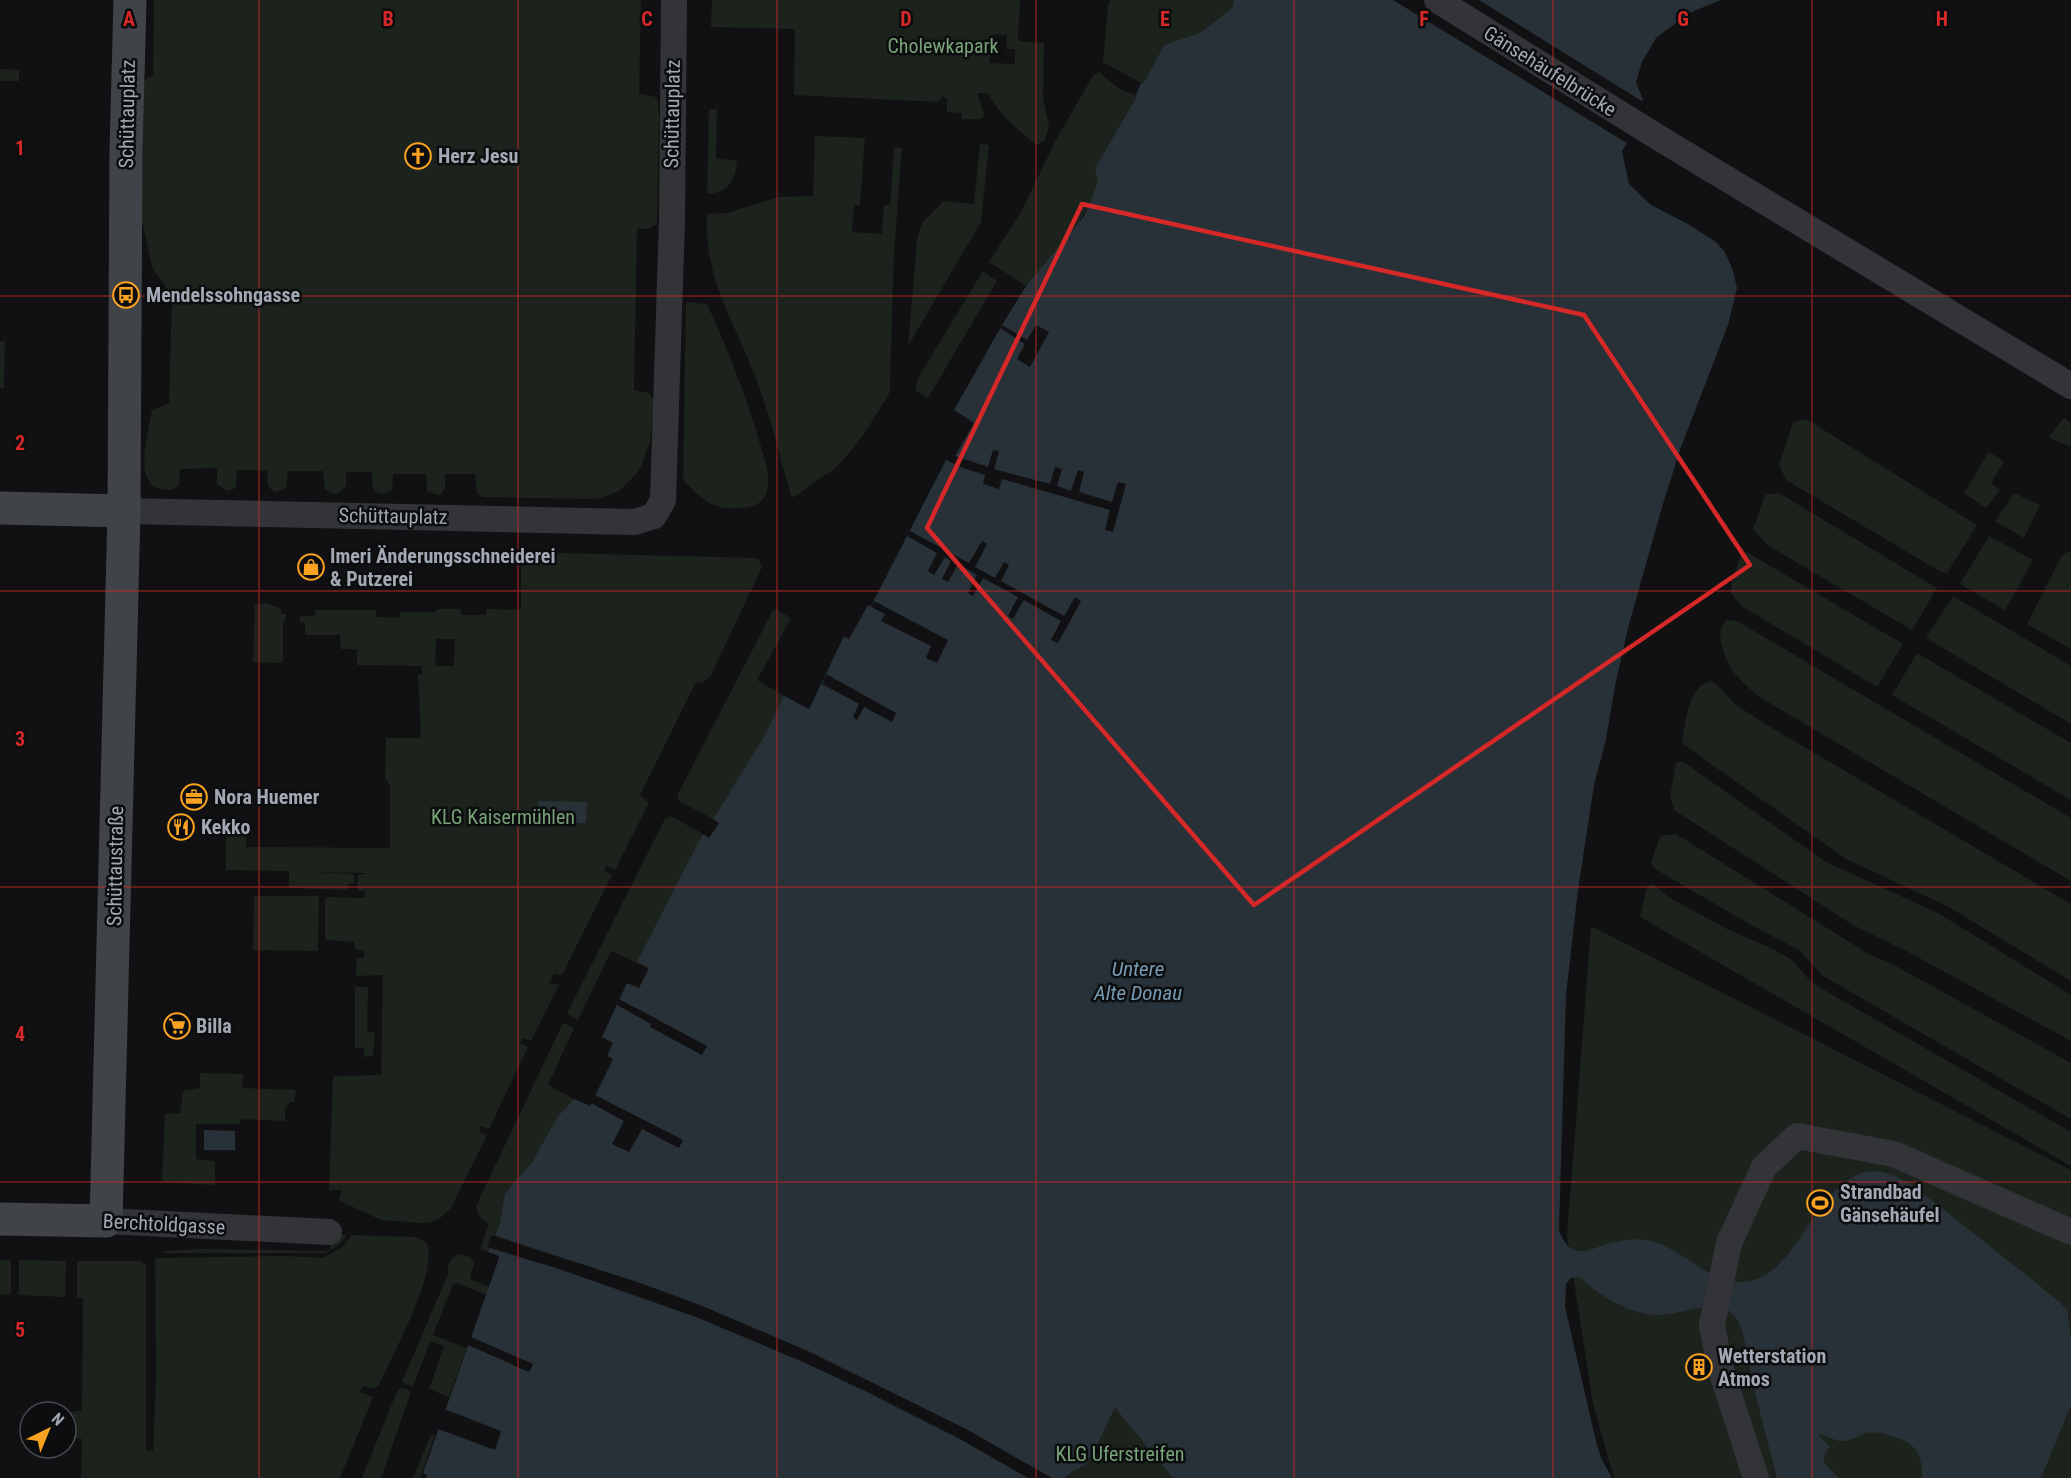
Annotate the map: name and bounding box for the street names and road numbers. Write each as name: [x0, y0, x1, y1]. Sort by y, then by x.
street label: Gänsehäufelbrücke: [1479, 21, 1621, 121]
street label: Schüttauplatz: [114, 59, 140, 169]
street label: Schüttauplatz: [659, 59, 685, 169]
street label: Schüttauplatz: [338, 503, 448, 529]
street label: Schüttaustraße: [102, 806, 128, 926]
street label: Berchtoldgasse: [102, 1209, 226, 1239]

